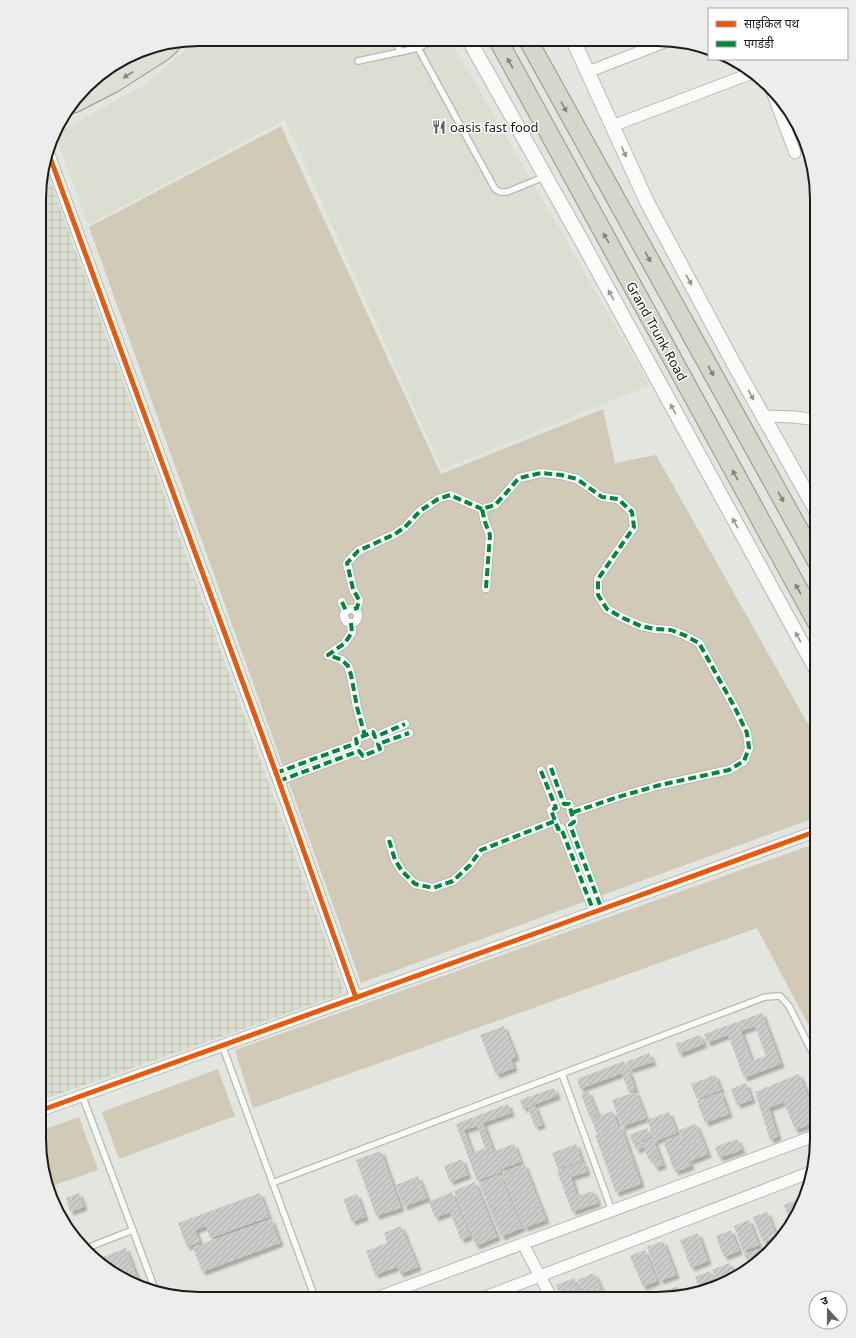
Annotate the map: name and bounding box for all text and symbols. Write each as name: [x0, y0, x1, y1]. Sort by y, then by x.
legend: [708, 8, 848, 60]
text: साइकिल पथ: [744, 15, 800, 32]
text: पगडंडी: [744, 35, 774, 52]
one-way arrow: [507, 57, 513, 69]
one-way arrow: [123, 71, 133, 79]
one-way arrow: [561, 101, 568, 113]
place label: oasis fast food: [450, 118, 539, 136]
restaurant icon: oasis fast food: [431, 119, 447, 135]
one-way arrow: [621, 147, 627, 158]
one-way arrow: [602, 232, 609, 244]
one-way arrow: [644, 251, 651, 263]
one-way arrow: [686, 275, 692, 286]
street label: Grand Trunk Road: [622, 278, 692, 384]
one-way arrow: [607, 289, 614, 301]
one-way arrow: [707, 365, 714, 377]
one-way arrow: [748, 389, 755, 400]
one-way arrow: [670, 403, 676, 415]
one-way arrow: [732, 469, 739, 480]
one-way arrow: [777, 491, 784, 503]
one-way arrow: [732, 517, 739, 529]
one-way arrow: [794, 583, 801, 594]
one-way arrow: [795, 631, 801, 643]
north arrow: [808, 1290, 848, 1330]
text: उ: [819, 1292, 830, 1308]

